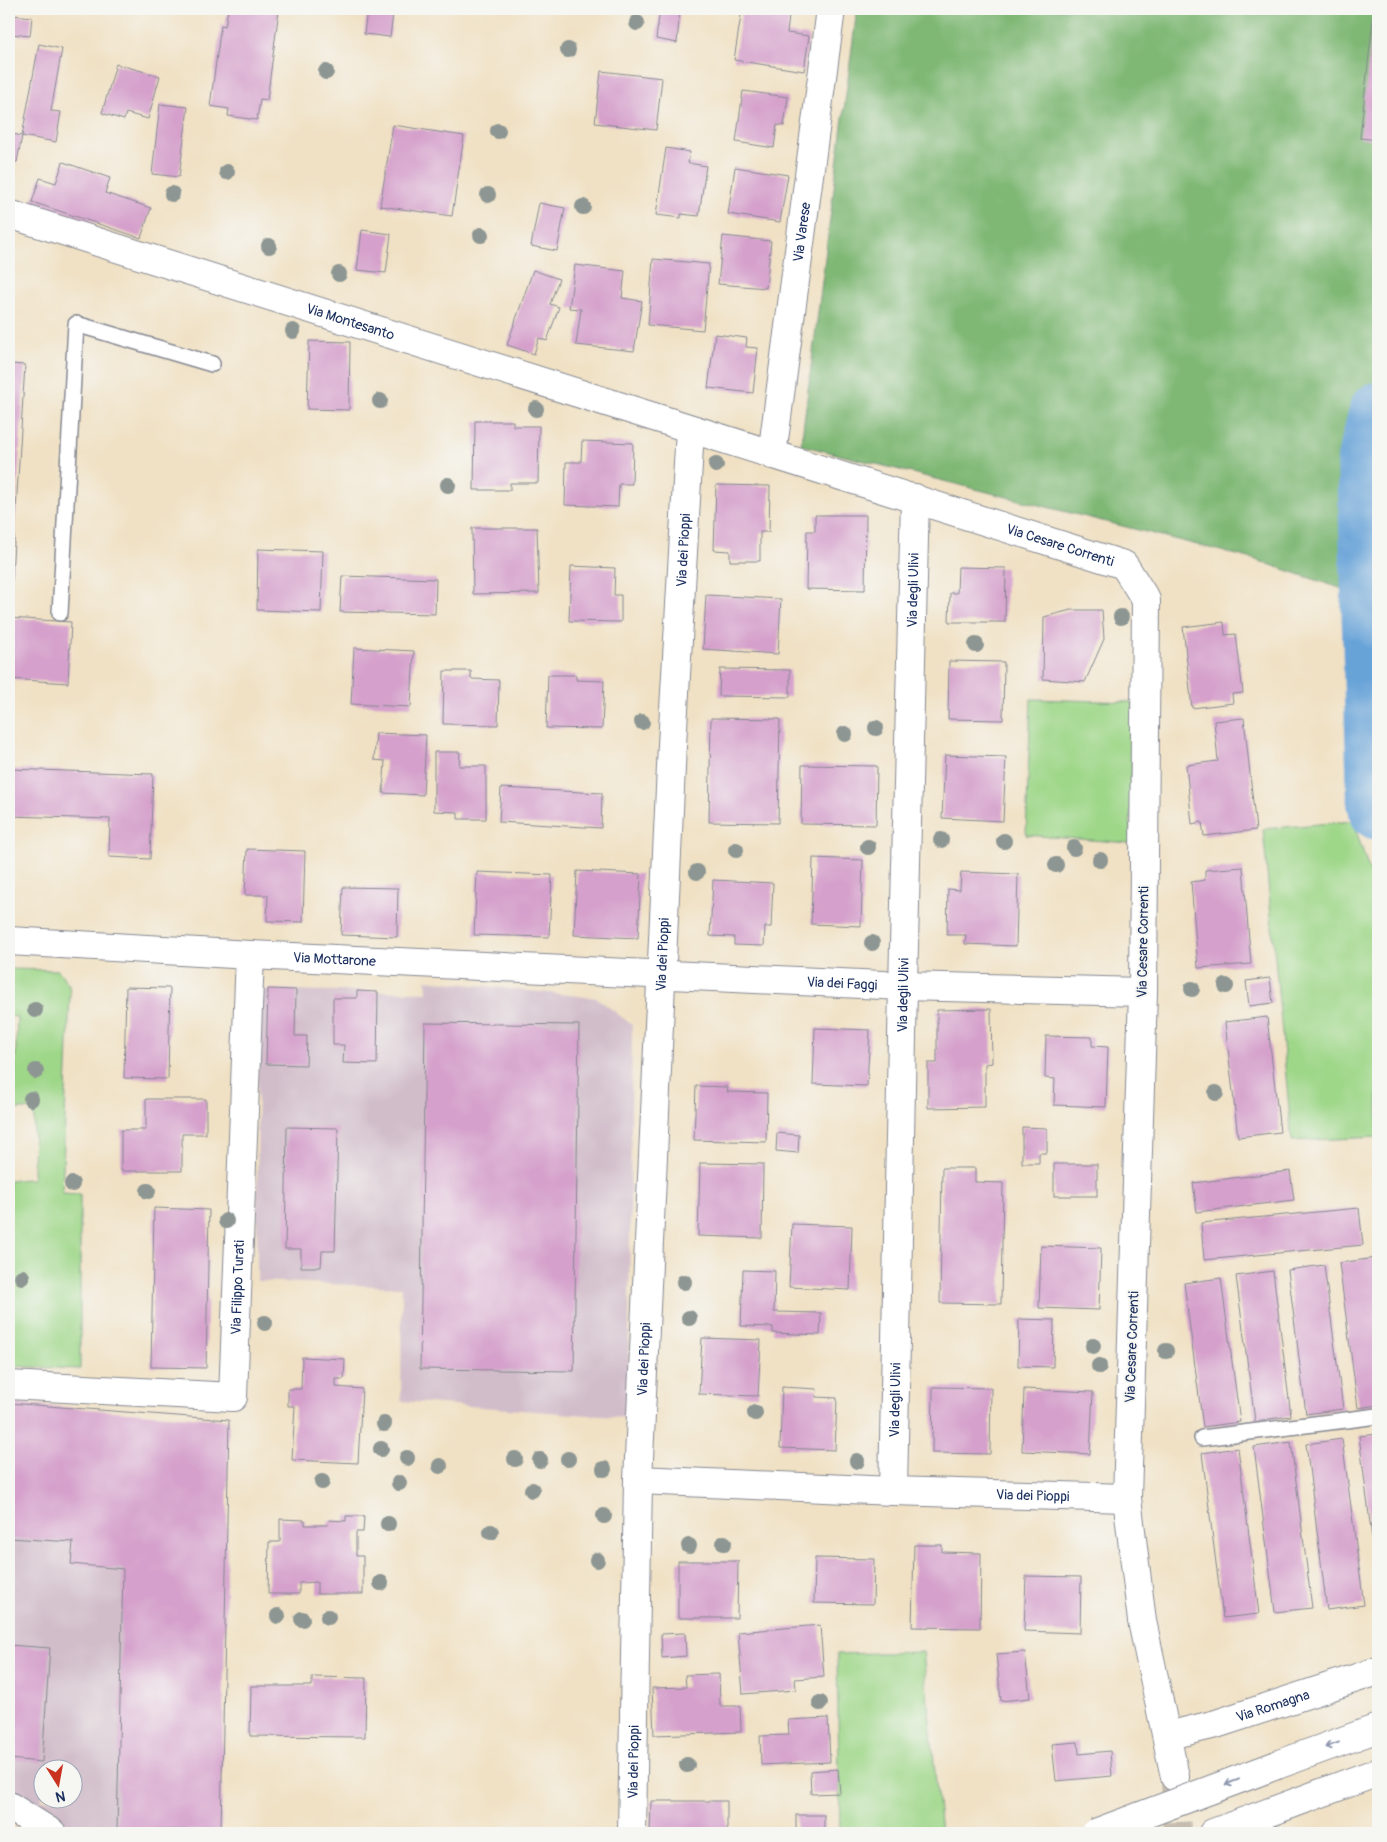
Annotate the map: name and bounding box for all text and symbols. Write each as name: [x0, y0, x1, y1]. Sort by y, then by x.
street label: Via Varese: [789, 201, 814, 263]
street label: Via Montesanto: [304, 300, 397, 344]
street label: Via dei Pioppi: [673, 512, 694, 587]
street label: Via Cesare Correnti: [1004, 520, 1117, 570]
street label: Via degli Ulivi: [903, 552, 922, 628]
street label: Via Cesare Correnti: [1134, 885, 1152, 998]
street label: Via dei Pioppi: [652, 917, 673, 992]
street label: Via Mottarone: [293, 949, 376, 969]
street label: Via degli Ulivi: [894, 957, 912, 1033]
street label: Via dei Faggi: [806, 973, 878, 993]
street label: Via Filippo Turati: [227, 1239, 248, 1335]
street label: Via Cesare Correnti: [1122, 1290, 1142, 1403]
street label: Via dei Pioppi: [633, 1322, 654, 1396]
street label: Via degli Ulivi: [886, 1362, 904, 1438]
street label: Via dei Pioppi: [996, 1486, 1070, 1505]
street label: Via Romagna: [1234, 1686, 1311, 1725]
street label: Via dei Pioppi: [624, 1725, 642, 1799]
one-way arrow: [1325, 1741, 1341, 1750]
north arrow: [32, 1760, 82, 1810]
one-way arrow: [1224, 1778, 1240, 1787]
text: N: [54, 1787, 67, 1806]

